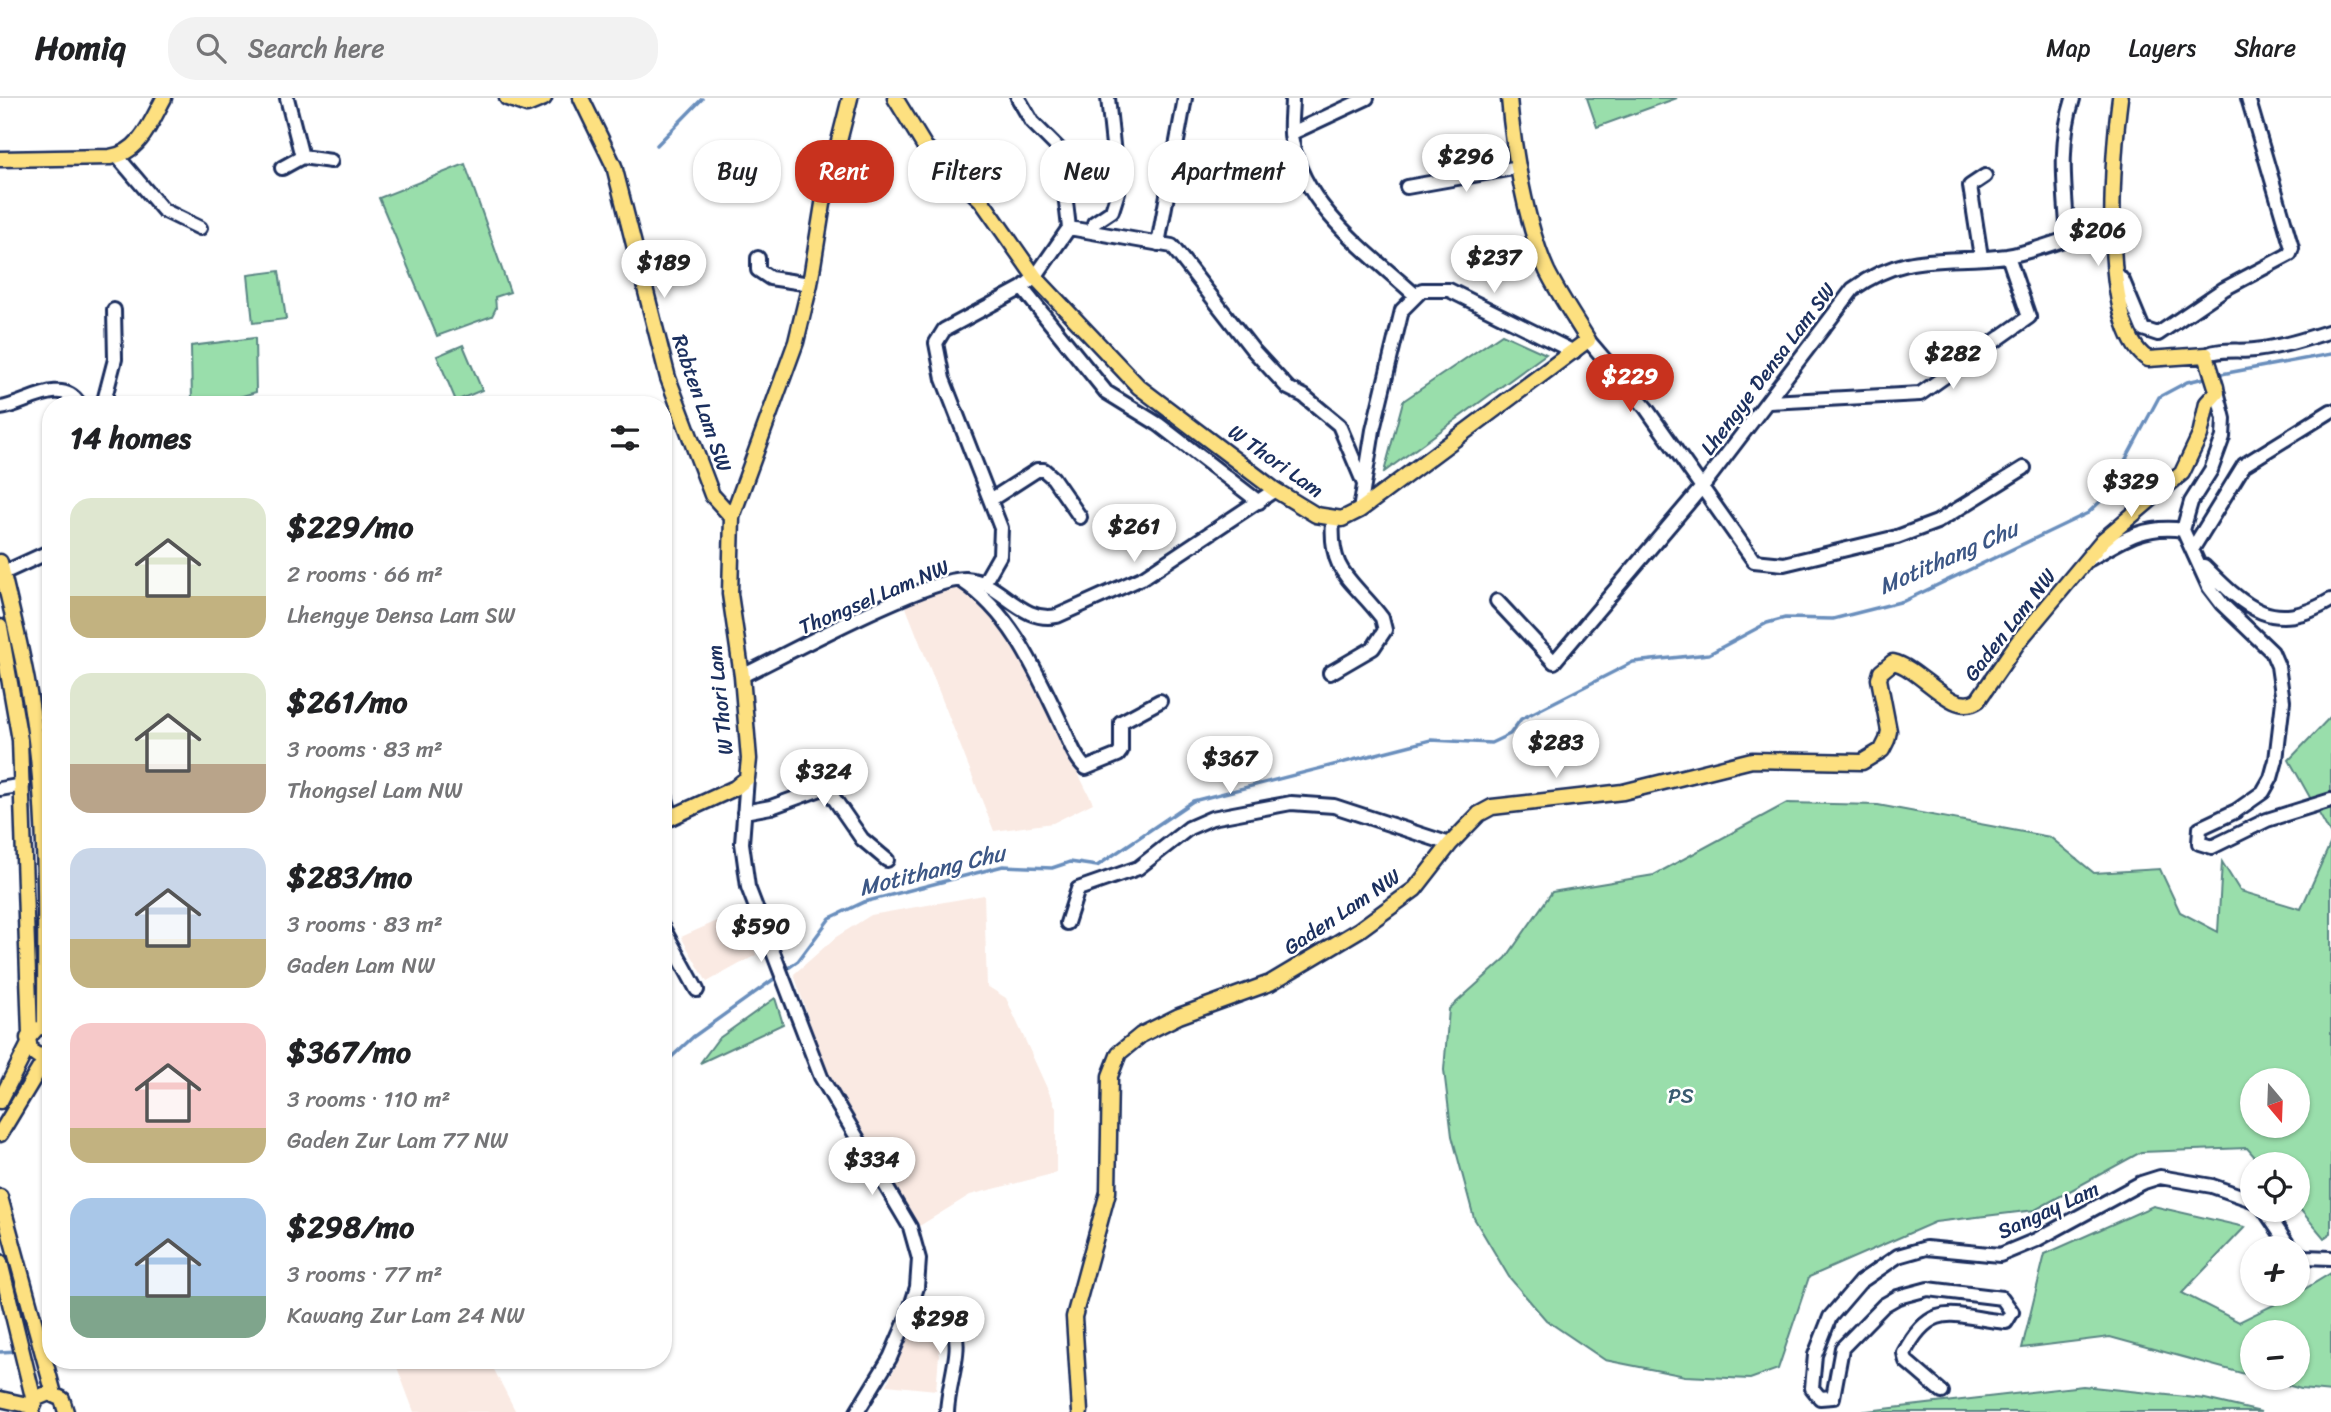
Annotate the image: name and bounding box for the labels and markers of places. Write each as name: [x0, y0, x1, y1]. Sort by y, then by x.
pin: $296: [1425, 134, 1507, 194]
pin: $206: [2057, 208, 2139, 268]
pin: $237: [1453, 236, 1535, 295]
pin: $189: [623, 240, 705, 300]
pin: $282: [1912, 331, 1994, 391]
pin: $229: [1589, 354, 1671, 414]
pin: $329: [2090, 460, 2172, 519]
pin: $261: [1093, 504, 1175, 564]
pin: $283: [1515, 720, 1597, 780]
pin: $367: [1189, 736, 1271, 796]
pin: $324: [783, 750, 865, 809]
pin: $590: [720, 904, 802, 964]
pin: $334: [831, 1138, 913, 1197]
pin: $298: [899, 1296, 981, 1356]

